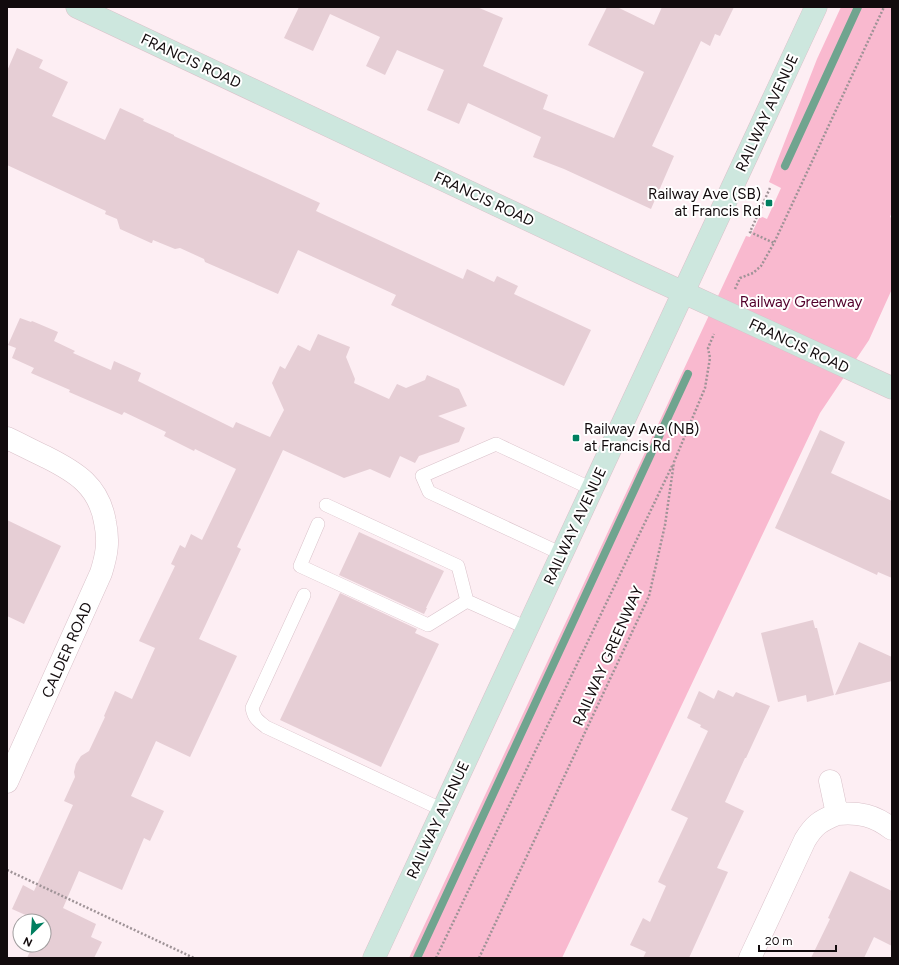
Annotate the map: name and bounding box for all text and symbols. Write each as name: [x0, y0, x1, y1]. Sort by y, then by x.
street label: FRANCIS ROAD: [138, 30, 244, 92]
street label: RAILWAY AVENUE: [732, 51, 802, 175]
street label: FRANCIS ROAD: [431, 168, 537, 230]
place label: Railway Ave (SB) at Francis Rd: [648, 185, 761, 220]
marker: Railway Ave (SB) at Francis Rd: [764, 198, 774, 208]
park label: Railway Greenway: [740, 293, 862, 311]
street label: FRANCIS ROAD: [746, 315, 852, 377]
place label: Railway Ave (NB) at Francis Rd: [584, 420, 699, 455]
marker: Railway Ave (NB) at Francis Rd: [571, 433, 581, 443]
street label: RAILWAY AVENUE: [540, 464, 610, 588]
street label: RAILWAY GREENWAY: [569, 583, 647, 729]
street label: CALDER ROAD: [38, 599, 96, 701]
street label: RAILWAY AVENUE: [403, 758, 473, 882]
north arrow: [12, 913, 52, 953]
scale bar: [759, 927, 836, 953]
text: N: [21, 934, 35, 949]
text: 20 m: [765, 934, 793, 948]

